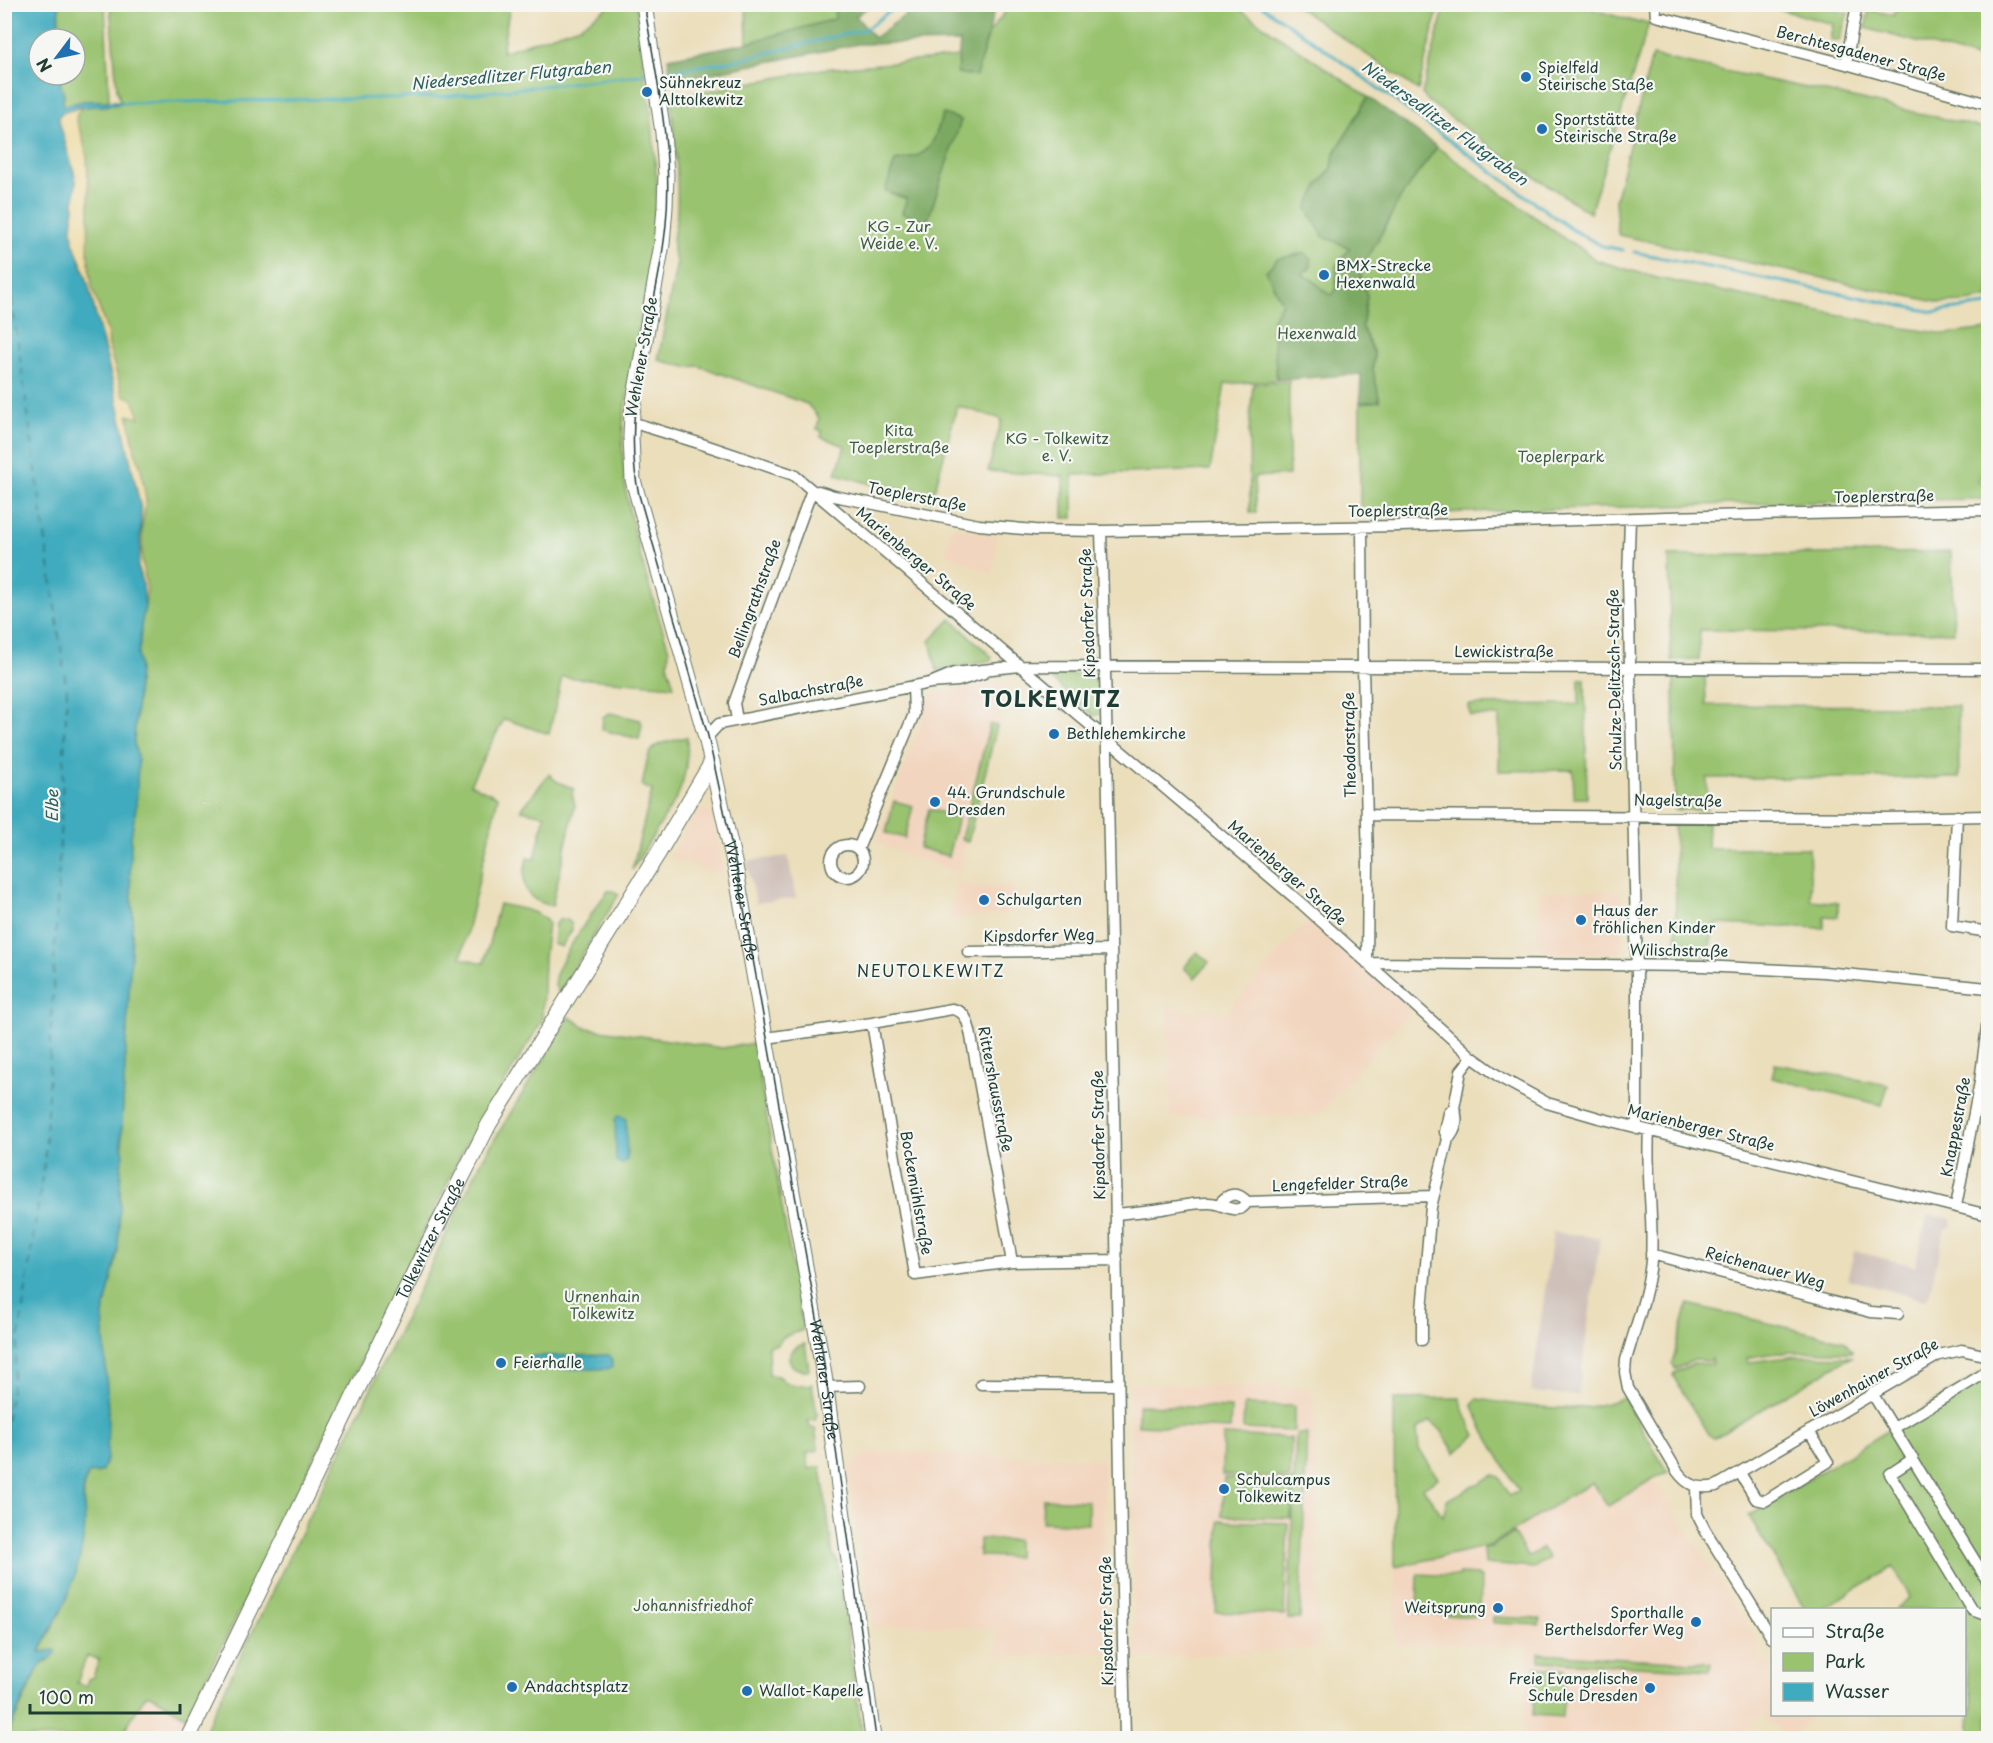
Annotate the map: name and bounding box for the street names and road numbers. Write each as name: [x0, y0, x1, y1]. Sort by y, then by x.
street label: Berchtesgadener Straße: [1774, 19, 1949, 86]
street label: Wehlener Straße: [619, 295, 662, 419]
street label: Toeplerstraße: [866, 475, 969, 516]
street label: Toeplerstraße: [1834, 483, 1934, 508]
street label: Toeplerstraße: [1348, 497, 1448, 522]
street label: Marienberger Straße: [852, 501, 982, 615]
street label: Bellingrathstraße: [721, 535, 786, 662]
street label: Kipsdorfer Straße: [1073, 548, 1100, 678]
street label: Schulze-Delitzsch-Straße: [1600, 589, 1627, 771]
street label: Lewickistraße: [1454, 639, 1554, 662]
street label: Salbachstraße: [756, 668, 865, 711]
street label: Theodorstraße: [1336, 692, 1361, 798]
street label: Nagelstraße: [1634, 787, 1722, 812]
street label: Marienberger Straße: [1224, 814, 1352, 930]
street label: Wehlener Straße: [720, 838, 764, 962]
street label: Kipsdorfer Weg: [983, 922, 1095, 947]
street label: Wilischstraße: [1630, 937, 1729, 962]
street label: Rittershausstraße: [973, 1024, 1020, 1154]
street label: Kipsdorfer Straße: [1085, 1070, 1110, 1200]
street label: Knappestraße: [1934, 1075, 1976, 1179]
street label: Marienberger Straße: [1625, 1097, 1777, 1156]
street label: Bockemühlstraße: [895, 1129, 940, 1257]
street label: Lengefelder Straße: [1271, 1169, 1409, 1196]
street label: Tolkewitzer Straße: [390, 1173, 470, 1303]
street label: Reichenauer Weg: [1703, 1240, 1828, 1294]
street label: Wehlener Straße: [804, 1317, 846, 1441]
street label: Löwenhainer Straße: [1804, 1332, 1942, 1422]
street label: Kipsdorfer Straße: [1093, 1556, 1118, 1686]

